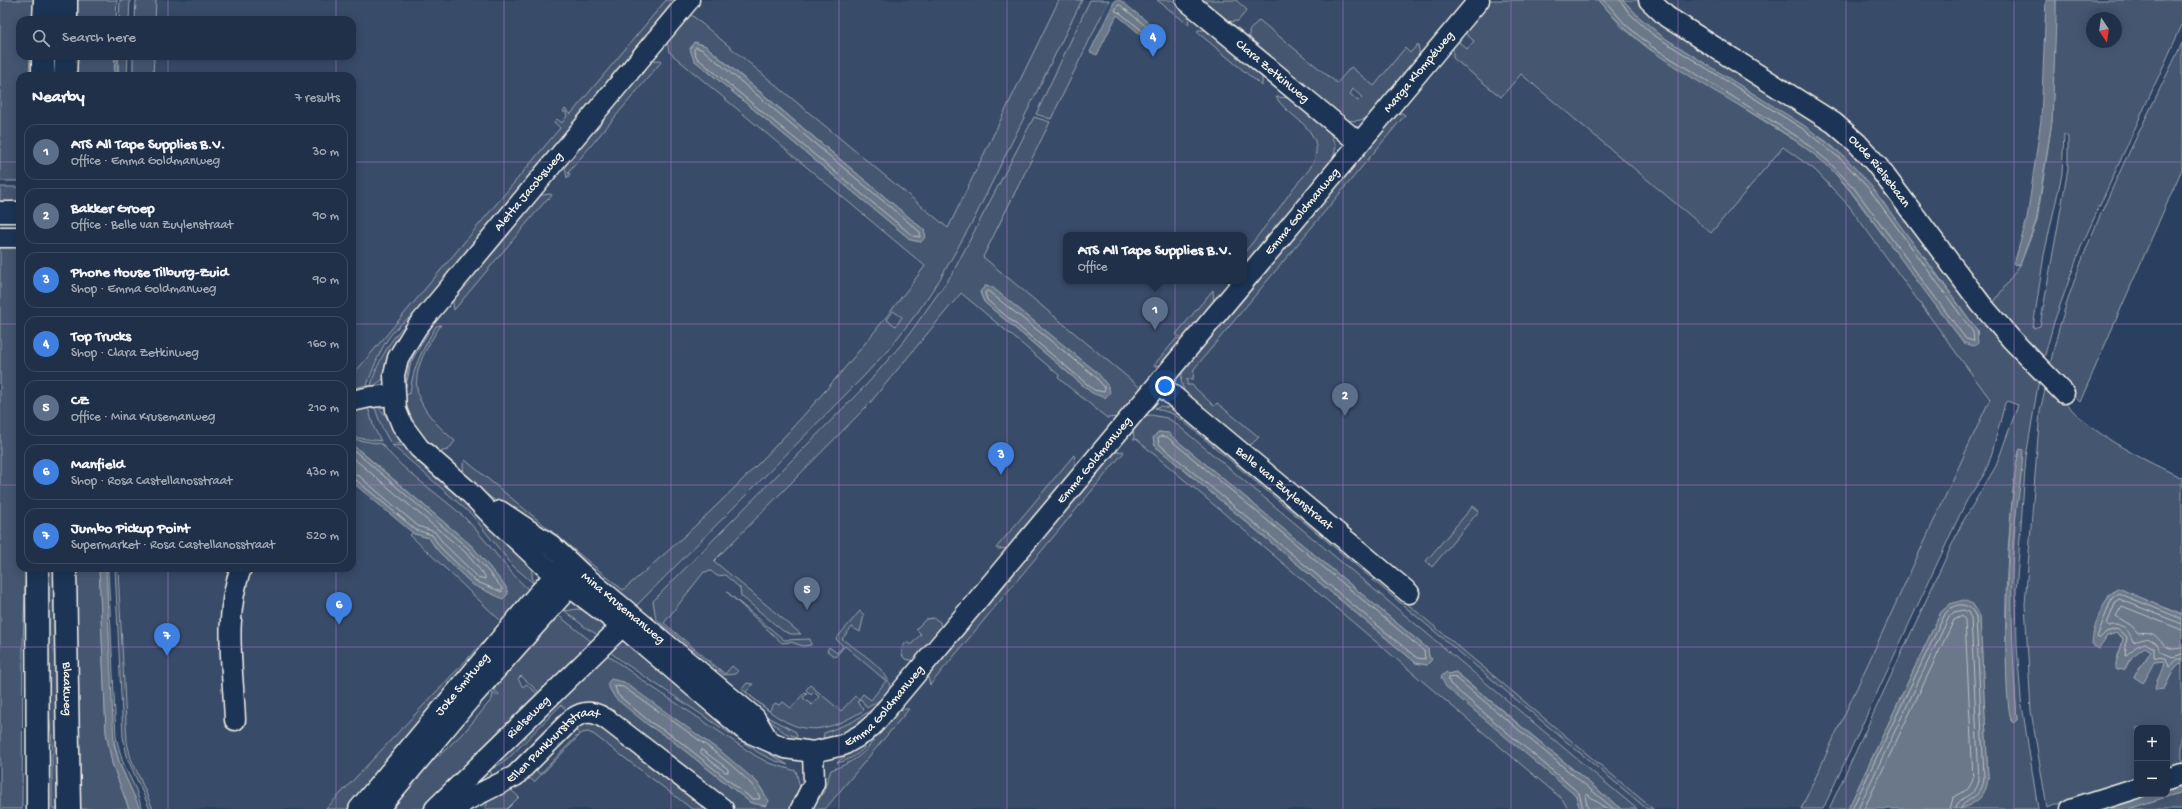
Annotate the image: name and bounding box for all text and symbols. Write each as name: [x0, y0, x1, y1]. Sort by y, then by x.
north arrow: [2086, 12, 2122, 48]
search box: [16, 16, 356, 60]
pin: 4: [1140, 24, 1166, 57]
icon: search: [30, 27, 52, 49]
street label: Marga Klompéweg: [1380, 28, 1457, 116]
text: Search here: [62, 29, 136, 47]
street label: Clara Zetkinweg: [1232, 36, 1312, 106]
text: Nearby: [32, 88, 85, 108]
text: 7 results: [295, 91, 340, 106]
street label: Oude Rielsebaan: [1845, 132, 1914, 211]
text: ATS All Tape Supplies B.V.: [71, 136, 225, 154]
text: 1: [43, 145, 49, 160]
text: 30 m: [313, 145, 339, 160]
street label: Aletta Jacobsweg: [491, 149, 567, 235]
text: Office · Emma Goldmanweg: [71, 154, 220, 169]
street label: Emma Goldmanweg: [1261, 165, 1343, 258]
text: Bakker Groep: [71, 200, 155, 218]
text: 2: [43, 209, 49, 224]
text: 90 m: [313, 209, 339, 224]
text: Office · Belle van Zuylenstraat: [71, 218, 233, 233]
popup: [1063, 232, 1247, 284]
text: ATS All Tape Supplies B.V.: [1078, 242, 1232, 260]
text: Office: [1078, 260, 1107, 275]
text: Phone House Tilburg-Zuid: [71, 264, 228, 282]
text: 3: [43, 273, 49, 288]
text: 90 m: [313, 273, 339, 288]
text: Shop · Emma Goldmanweg: [71, 282, 216, 297]
pin: 1: [1142, 297, 1168, 330]
text: Top Trucks: [71, 328, 131, 346]
text: 4: [43, 337, 49, 352]
text: 160 m: [307, 337, 339, 352]
text: Shop · Clara Zetkinweg: [71, 346, 199, 361]
your location: [1155, 376, 1175, 396]
pin: 2: [1332, 383, 1358, 416]
text: CZ: [71, 392, 89, 410]
text: 5: [43, 401, 49, 416]
text: 210 m: [308, 401, 339, 416]
text: Office · Mina Krusemanweg: [71, 410, 215, 425]
street label: Emma Goldmanweg: [1054, 413, 1135, 507]
pin: 3: [988, 442, 1014, 475]
street label: Belle van Zuylenstraat: [1232, 443, 1337, 535]
text: Manfield: [71, 456, 125, 474]
text: 6: [43, 465, 49, 480]
text: 430 m: [306, 465, 339, 480]
text: Shop · Rosa Castellanosstraat: [71, 474, 232, 489]
text: Jumbo Pickup Point: [71, 520, 190, 538]
text: 7: [43, 529, 49, 544]
text: 520 m: [306, 529, 339, 544]
text: Supermarket · Rosa Castellanosstraat: [71, 538, 275, 553]
street label: Mina Krusemanweg: [578, 569, 668, 647]
pin: 5: [794, 577, 820, 610]
pin: 6: [326, 592, 352, 625]
pin: 7: [154, 623, 180, 656]
street label: Joke Smitweg: [432, 650, 493, 719]
street label: Blaakweg: [59, 661, 75, 716]
street label: Emma Goldmanweg: [842, 662, 927, 750]
street label: Rielseweg: [504, 693, 554, 742]
street label: Ellen Pankhurststraat: [504, 705, 604, 787]
map controls: [2134, 725, 2170, 797]
button: +: [2134, 725, 2170, 761]
button: −: [2134, 761, 2170, 797]

